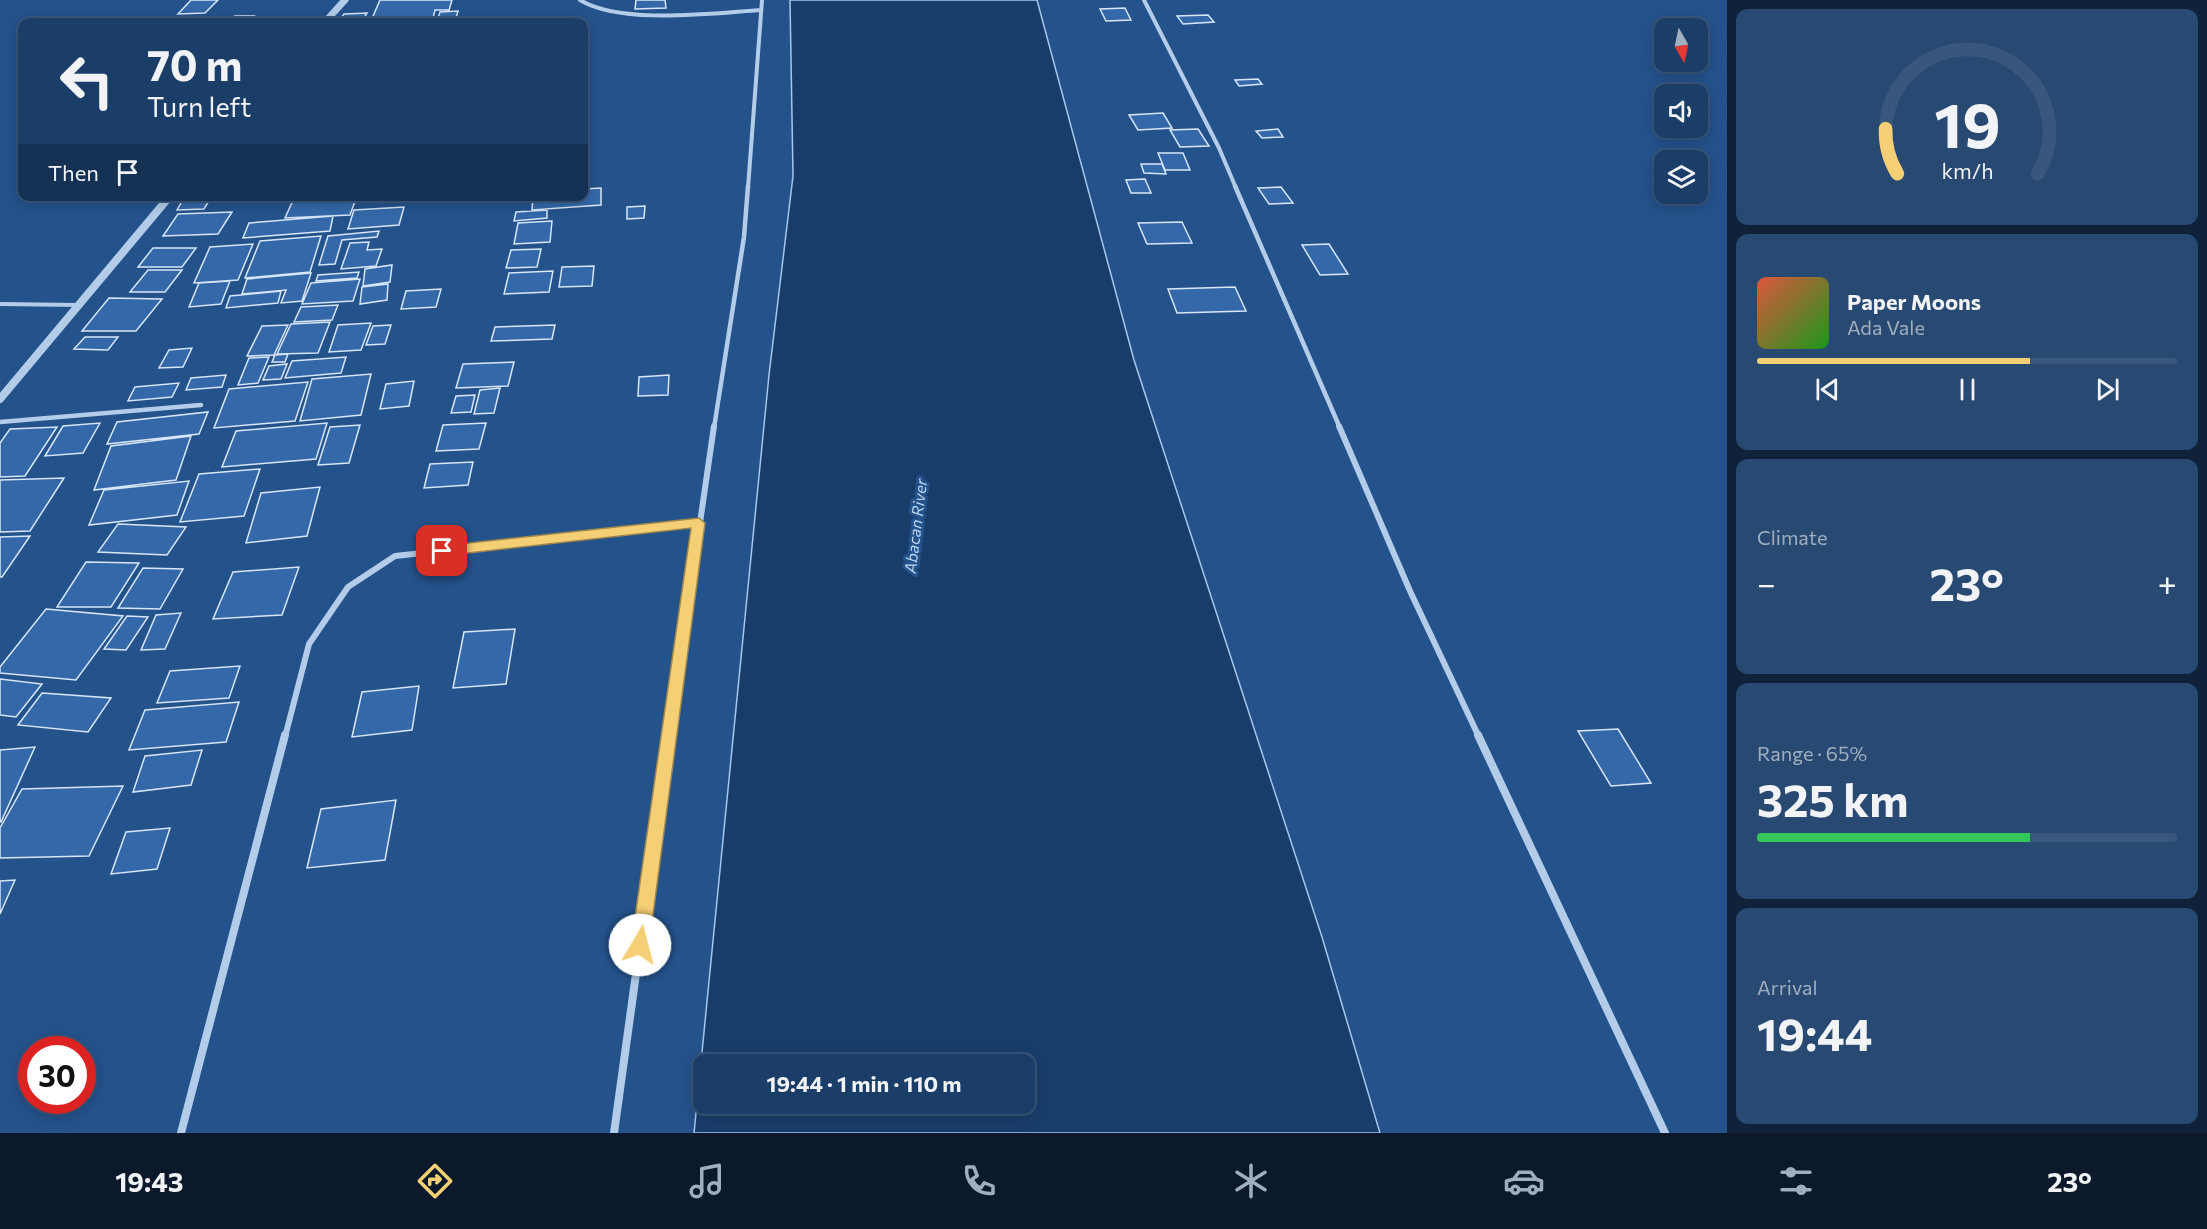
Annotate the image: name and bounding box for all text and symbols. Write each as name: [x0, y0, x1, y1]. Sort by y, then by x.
north arrow: [1654, 18, 1708, 72]
map controls: [1654, 18, 1708, 204]
text: 70 m: [147, 38, 242, 90]
icon: left: [48, 42, 126, 120]
button: sound: [1654, 84, 1708, 138]
text: 19: [1934, 85, 2000, 161]
text: Turn left: [147, 90, 251, 123]
button: layers: [1654, 150, 1708, 204]
icon: arrive: [111, 156, 144, 189]
text: km/h: [1941, 157, 1993, 183]
text: Then: [48, 159, 99, 186]
text: Paper Moons: [1847, 288, 1981, 315]
text: Ada Vale: [1847, 315, 1925, 339]
icon: previous: [1811, 373, 1844, 406]
icon: pause: [1951, 373, 1984, 406]
icon: next: [2091, 373, 2124, 406]
water label: Abacan River: [900, 477, 930, 575]
pin: [416, 525, 467, 576]
text: Climate: [1757, 525, 1827, 549]
icon: arrive: [425, 534, 458, 567]
text: 23°: [1930, 555, 2004, 610]
text: −: [1757, 562, 1776, 603]
text: +: [2158, 562, 2177, 603]
text: Range · 65%: [1757, 741, 1867, 765]
text: 325 km: [1757, 771, 1908, 826]
position arrow: [608, 913, 672, 977]
text: Arrival: [1757, 975, 1818, 999]
text: 19:44: [1757, 1005, 1872, 1060]
speed limit sign: 30: [18, 1036, 96, 1114]
text: 19:44 · 1 min · 110 m: [767, 1070, 961, 1097]
icon: directions: [414, 1160, 456, 1202]
icon: music: [686, 1160, 728, 1202]
icon: phone: [958, 1160, 1000, 1202]
icon: climate: [1230, 1160, 1272, 1202]
icon: car: [1503, 1160, 1545, 1202]
icon: filters: [1775, 1160, 1817, 1202]
text: 19:43: [115, 1165, 183, 1198]
text: 23°: [2047, 1165, 2092, 1198]

